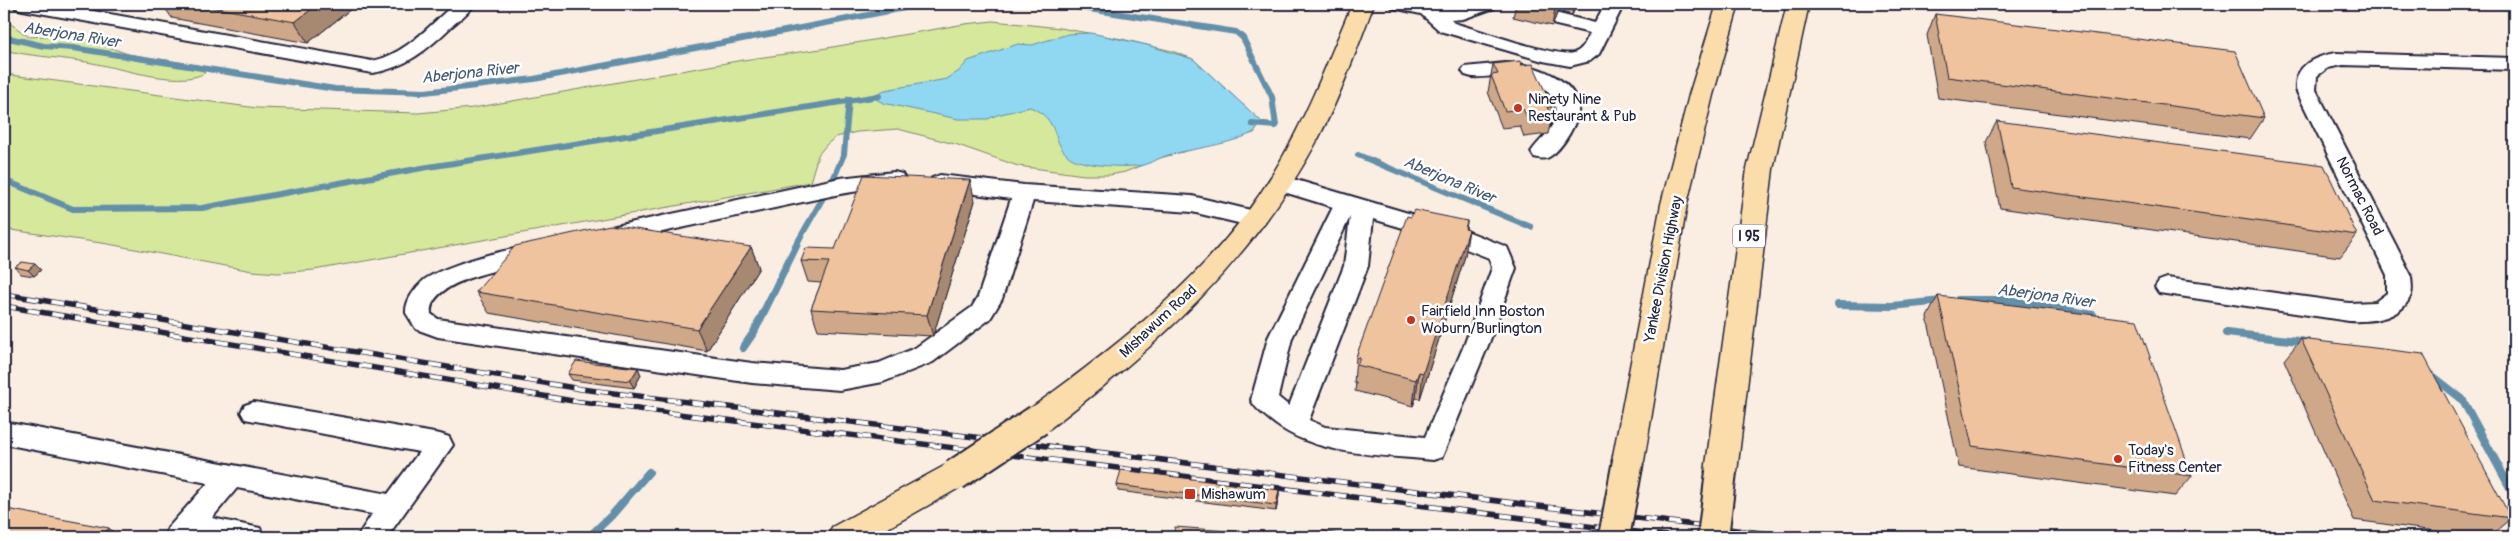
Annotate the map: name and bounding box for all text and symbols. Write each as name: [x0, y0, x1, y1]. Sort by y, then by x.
water label: Aberjona River: [22, 17, 124, 53]
water label: Aberjona River: [421, 58, 522, 88]
place label: Ninety Nine Restaurant & Pub: [1528, 90, 1636, 126]
marker: Ninety Nine Restaurant & Pub: [1512, 102, 1524, 114]
water label: Aberjona River: [1401, 152, 1500, 209]
street label: Normac Road: [2332, 154, 2387, 239]
street label: Yankee Division Highway: [1640, 194, 1687, 345]
road number: I 95: [1733, 225, 1765, 248]
water label: Aberjona River: [1996, 279, 2098, 313]
street label: Mishawum Road: [1116, 281, 1201, 362]
place label: Fairfield Inn Boston Woburn/Burlington: [1421, 302, 1545, 338]
marker: Fairfield Inn Boston Woburn/Burlington: [1405, 314, 1417, 326]
place label: Today's Fitness Center: [2128, 441, 2222, 477]
marker: Today's Fitness Center: [2112, 453, 2124, 465]
place label: Mishawum: [1201, 485, 1266, 504]
marker: Mishawum: [1183, 487, 1197, 501]

